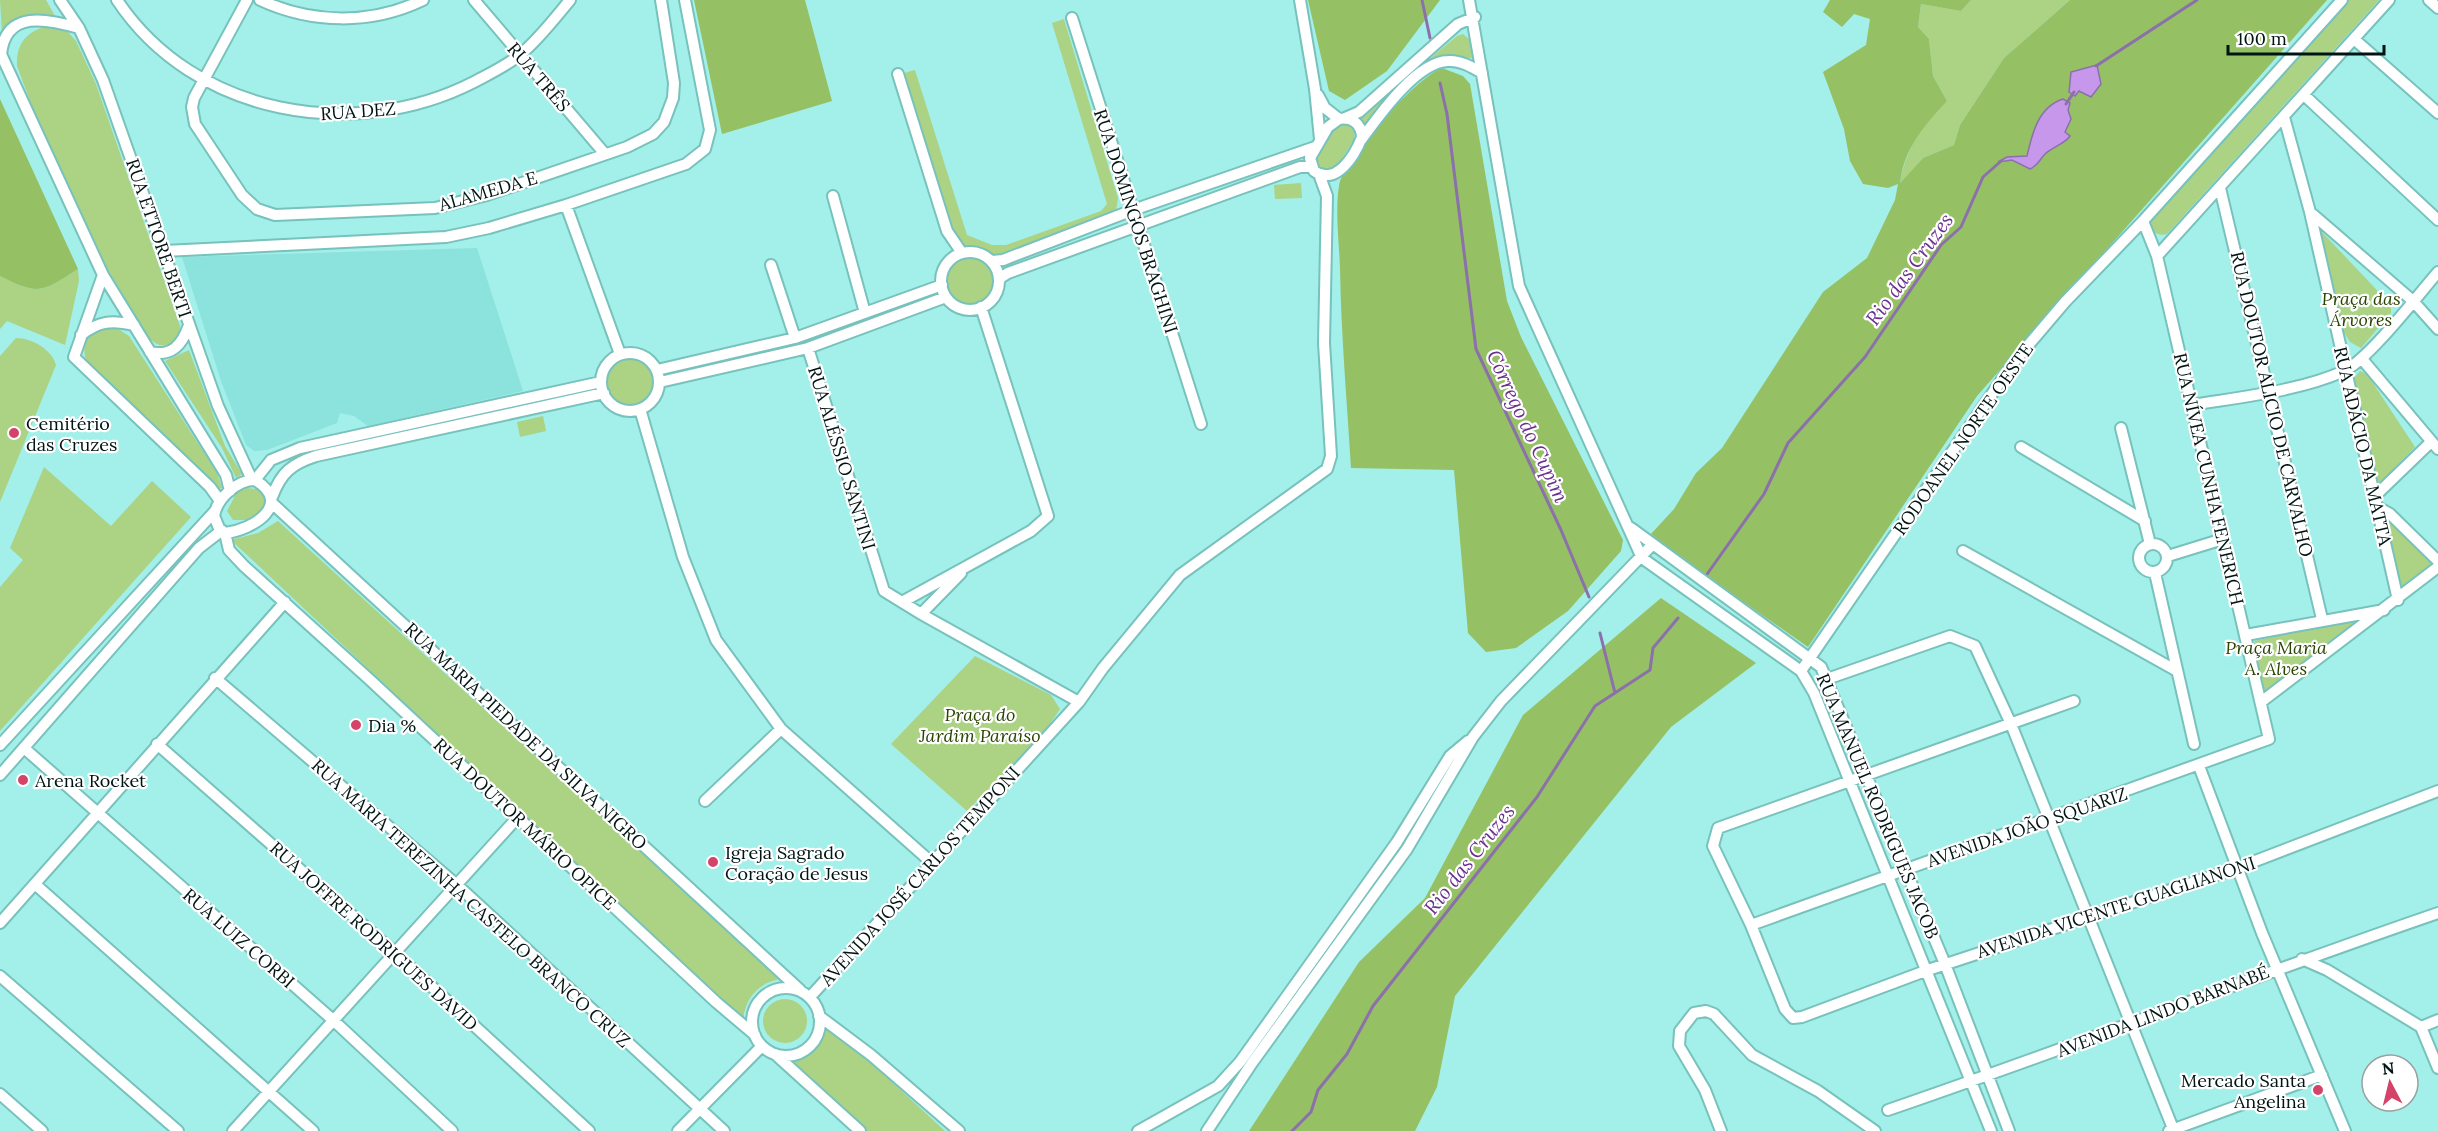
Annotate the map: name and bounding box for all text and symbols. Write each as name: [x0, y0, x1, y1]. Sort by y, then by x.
scale bar: [2228, 18, 2384, 56]
text: 100 m: [2237, 27, 2287, 50]
street label: RUA TRÊS: [503, 38, 575, 116]
street label: RUA DEZ: [319, 97, 397, 125]
street label: RUA DOMINGOS BRAGHINI: [1089, 106, 1183, 336]
street label: RUA ETTORE BERTI: [121, 155, 197, 321]
street label: ALAMEDA E: [435, 166, 540, 216]
water label: Rio das Cruzes: [1860, 208, 1958, 330]
street label: RUA DOUTOR ALICIO DE CARVALHO: [2226, 249, 2318, 559]
park label: Praça das Árvores: [2321, 287, 2401, 331]
street label: RODOANEL NORTE OESTE: [1888, 339, 2038, 539]
street label: RUA ADÁCIO DA MATTA: [2329, 344, 2397, 549]
water label: Córrego do Cupim: [1482, 346, 1575, 507]
street label: RUA NÍVEA CUNHA FENERICH: [2169, 350, 2249, 608]
street label: RUA ALÉSSIO SANTINI: [803, 363, 881, 553]
place label: Cemitério das Cruzes: [26, 412, 117, 456]
marker: Cemitério das Cruzes: [7, 426, 21, 440]
street label: RUA MARIA PIEDADE DA SILVA NIGRO: [400, 617, 652, 855]
park label: Praça Maria A. Alves: [2225, 636, 2327, 680]
street label: RUA MANUEL RODRIGUES JACOB: [1812, 670, 1944, 942]
park label: Praça do Jardim Paraíso: [918, 703, 1041, 747]
place label: Dia %: [368, 714, 416, 737]
marker: Dia %: [349, 718, 363, 732]
street label: RUA DOUTOR MÁRIO OPICE: [429, 733, 621, 915]
street label: RUA MARIA TEREZINHA CASTELO BRANCO CRUZ: [307, 754, 635, 1052]
street label: AVENIDA JOSÉ CARLOS TEMPONI: [815, 761, 1025, 991]
place label: Arena Rocket: [34, 769, 146, 792]
marker: Arena Rocket: [16, 773, 30, 787]
street label: AVENIDA JOÃO SQUARIZ: [1923, 782, 2130, 872]
water label: Rio das Cruzes: [1418, 799, 1520, 919]
street label: RUA JOFFRE RODRIGUES DAVID: [265, 836, 483, 1036]
place label: Igreja Sagrado Coração de Jesus: [725, 841, 868, 885]
street label: AVENIDA VICENTE GUAGLIANONI: [1973, 851, 2258, 963]
marker: Igreja Sagrado Coração de Jesus: [706, 855, 720, 869]
street label: RUA LUIZ CORBI: [178, 883, 300, 993]
street label: AVENIDA LINDO BARNABÉ: [2053, 960, 2272, 1062]
north arrow: [2360, 1053, 2420, 1113]
text: N: [2381, 1057, 2396, 1079]
place label: Mercado Santa Angelina: [2181, 1069, 2306, 1113]
marker: Mercado Santa Angelina: [2311, 1083, 2325, 1097]

